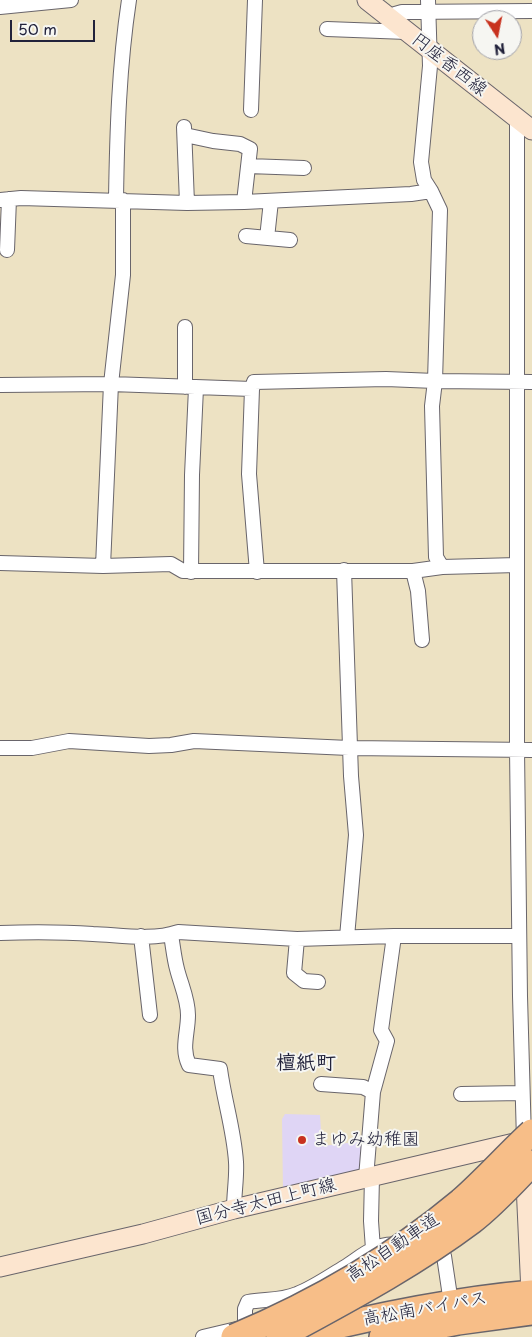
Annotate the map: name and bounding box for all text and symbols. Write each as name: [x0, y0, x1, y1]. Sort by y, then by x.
scale bar: [12, 10, 98, 42]
north arrow: [472, 10, 522, 60]
text: 50 m: [18, 17, 57, 40]
street label: 円座香西線: [407, 29, 491, 101]
text: N: [492, 38, 507, 61]
district label: 檀紙町: [276, 1051, 336, 1075]
place label: まゆみ幼稚園: [312, 1129, 420, 1151]
marker: まゆみ幼稚園: [296, 1134, 308, 1146]
street label: 国分寺太田上町線: [194, 1174, 338, 1230]
street label: 高松自動車道: [342, 1209, 444, 1287]
street label: 高松南バイパス: [361, 1287, 489, 1331]

